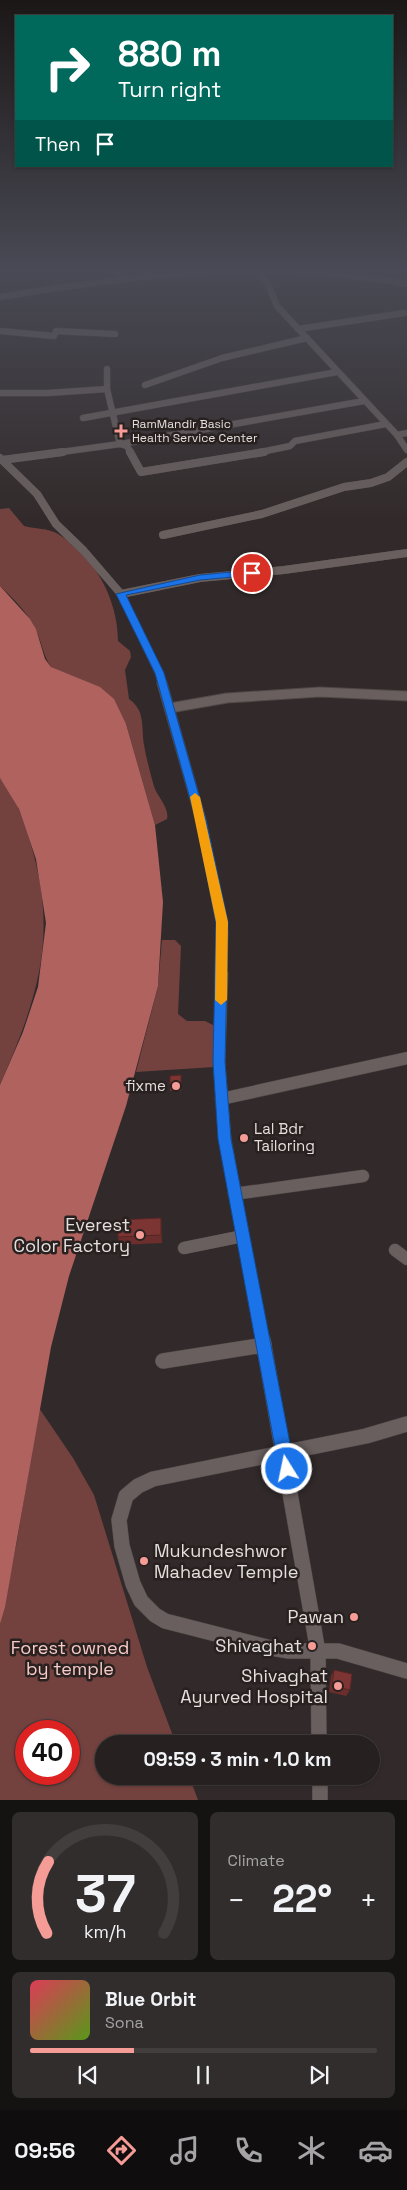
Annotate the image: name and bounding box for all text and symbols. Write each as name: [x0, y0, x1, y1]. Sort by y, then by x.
text: 880 m: [118, 32, 221, 76]
icon: right: [35, 35, 100, 100]
text: Turn right: [118, 75, 221, 103]
icon: arrive: [91, 130, 119, 158]
text: Then: [35, 132, 81, 157]
place label: RamMandir Basic Health Service Center: [132, 416, 258, 446]
marker: RamMandir Basic Health Service Center: [114, 424, 128, 438]
pin: [231, 552, 273, 594]
icon: arrive: [238, 559, 266, 587]
place label: fixme: [125, 1076, 166, 1095]
marker: fixme: [170, 1080, 182, 1092]
place label: Lal Bdr Tailoring: [254, 1119, 315, 1155]
marker: Lal Bdr Tailoring: [238, 1132, 250, 1144]
place label: Everest Color Factory: [13, 1213, 130, 1257]
marker: Everest Color Factory: [134, 1229, 146, 1241]
position arrow: [260, 1442, 312, 1494]
place label: Mukundeshwor Mahadev Temple: [154, 1539, 298, 1583]
marker: Mukundeshwor Mahadev Temple: [138, 1555, 150, 1567]
place label: Pawan: [288, 1605, 344, 1628]
marker: Pawan: [348, 1611, 360, 1623]
place label: Shivaghat: [215, 1634, 302, 1657]
park label: Forest owned by temple: [11, 1636, 129, 1680]
marker: Shivaghat: [306, 1640, 318, 1652]
place label: Shivaghat Ayurved Hospital: [180, 1664, 328, 1708]
marker: Shivaghat Ayurved Hospital: [332, 1680, 344, 1692]
speed limit sign: 40: [15, 1720, 80, 1785]
text: 09:59 · 3 min · 1.0 km: [144, 1747, 331, 1772]
text: Climate: [228, 1850, 285, 1871]
text: 37: [75, 1861, 135, 1927]
text: 22°: [272, 1875, 332, 1923]
text: −: [228, 1882, 245, 1918]
text: +: [360, 1882, 377, 1918]
text: km/h: [83, 1920, 126, 1943]
text: Blue Orbit: [105, 1987, 196, 2012]
text: Sona: [105, 2012, 144, 2033]
icon: previous: [74, 2061, 102, 2089]
icon: pause: [189, 2061, 217, 2089]
icon: next: [305, 2061, 333, 2089]
icon: directions: [104, 2133, 139, 2168]
icon: music: [167, 2133, 202, 2168]
icon: phone: [231, 2133, 266, 2168]
icon: climate: [294, 2133, 329, 2168]
icon: car: [358, 2133, 393, 2168]
text: 09:56: [14, 2136, 75, 2164]

